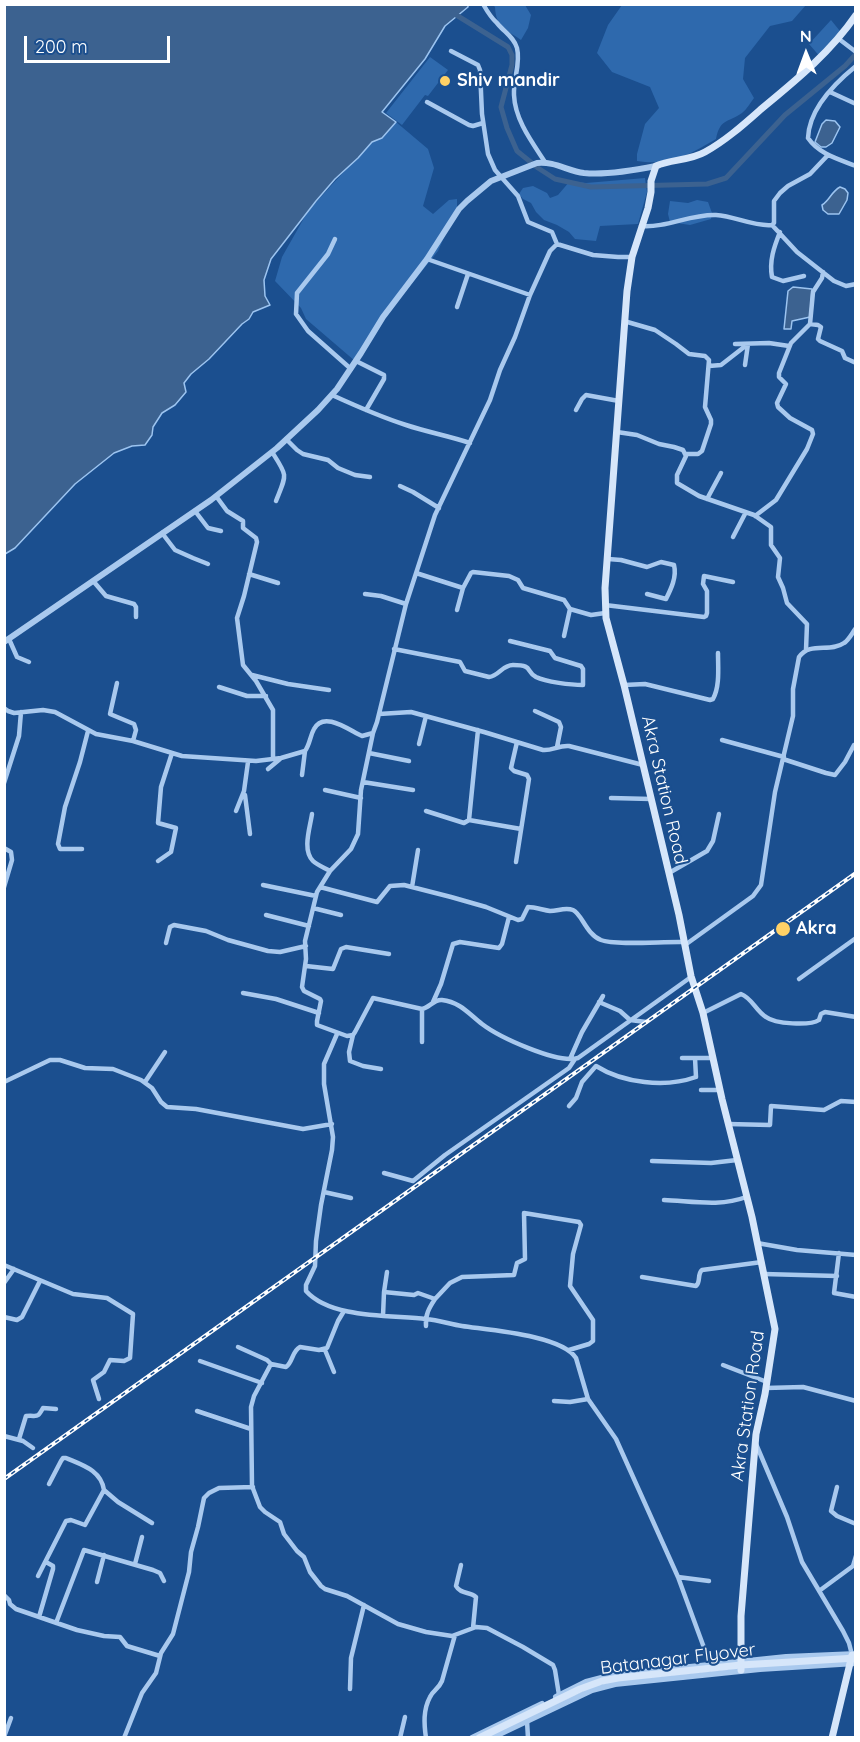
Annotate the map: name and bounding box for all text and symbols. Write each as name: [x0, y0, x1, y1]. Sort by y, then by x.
scale bar: [27, 24, 172, 62]
north arrow: [776, 24, 836, 84]
text: N: [800, 26, 812, 46]
text: 200 m: [35, 35, 88, 58]
place label: Shiv mandir: [457, 70, 560, 92]
marker: Shiv mandir: [438, 74, 452, 88]
street label: Akra Station Road: [636, 714, 692, 866]
place label: Akra: [796, 918, 837, 940]
marker: Akra: [774, 920, 792, 938]
street label: Akra Station Road: [727, 1329, 769, 1483]
street label: Batanagar Flyover: [599, 1639, 757, 1679]

